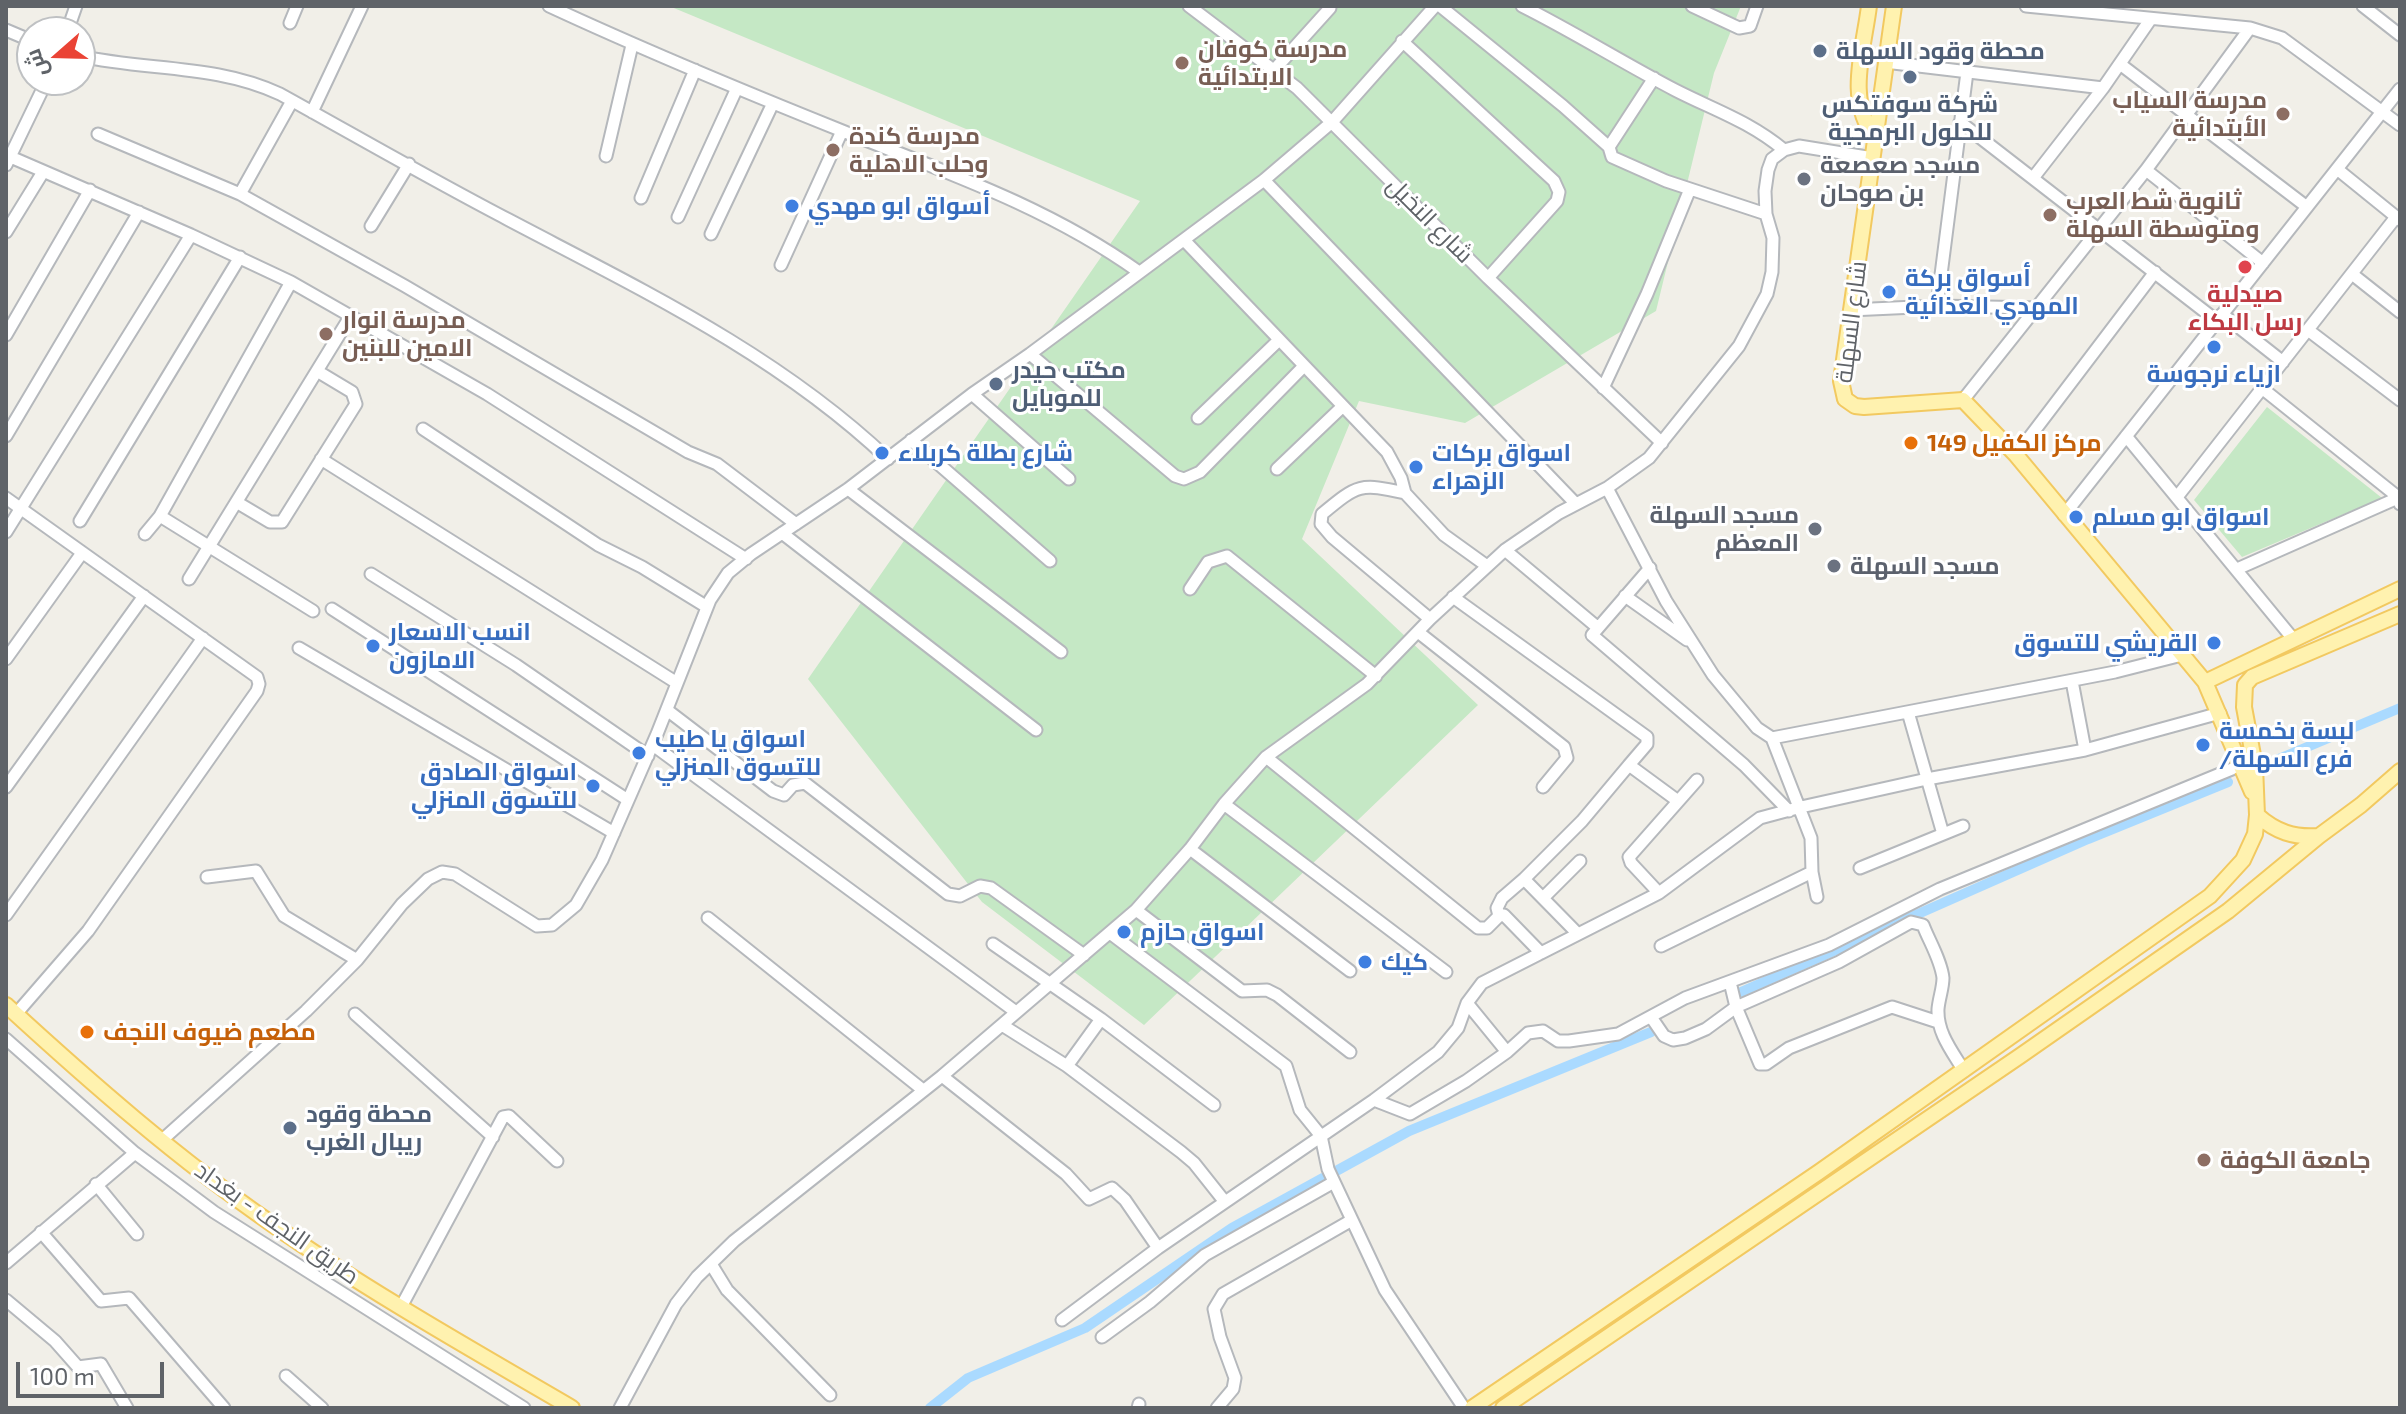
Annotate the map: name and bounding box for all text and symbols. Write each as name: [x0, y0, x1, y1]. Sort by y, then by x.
north arrow: [16, 16, 96, 96]
place label: مدرسة كوفان الابتدائية: [1198, 35, 1347, 91]
place label: محطة وقود السهلة: [1836, 37, 2045, 65]
marker: محطة وقود السهلة: [1811, 42, 1829, 60]
text: ش: [18, 46, 52, 81]
marker: مدرسة كوفان الابتدائية: [1173, 54, 1191, 72]
marker: شركة سوفتكس للحلول البرمجية: [1901, 68, 1919, 86]
place label: مدرسة السياب الأبتدائية: [2112, 86, 2267, 142]
place label: شركة سوفتكس للحلول البرمجية: [1822, 90, 1998, 146]
marker: مدرسة السياب الأبتدائية: [2274, 105, 2292, 123]
place label: مدرسة كندة وحلب الاهلية: [849, 122, 988, 178]
marker: مدرسة كندة وحلب الاهلية: [824, 141, 842, 159]
place label: مسجد صعصعة بن صوحان: [1820, 151, 1980, 207]
marker: مسجد صعصعة بن صوحان: [1795, 170, 1813, 188]
street label: شارع النخيل: [1381, 171, 1479, 269]
place label: ثانوية شط العرب ومتوسطة السهلة: [2066, 187, 2259, 243]
place label: أسواق ابو مهدي: [808, 192, 990, 220]
marker: أسواق ابو مهدي: [783, 197, 801, 215]
marker: ثانوية شط العرب ومتوسطة السهلة: [2041, 206, 2059, 224]
marker: صيدلية رسل البكاء: [2236, 258, 2254, 276]
street label: شارع السهلة: [1829, 259, 1873, 385]
place label: أسواق بركة المهدي الغذائية: [1905, 264, 2079, 320]
place label: صيدلية رسل البكاء: [2188, 280, 2302, 336]
marker: أسواق بركة المهدي الغذائية: [1880, 283, 1898, 301]
place label: مدرسة انوار الامين للبنين: [342, 306, 472, 362]
marker: مدرسة انوار الامين للبنين: [317, 325, 335, 343]
marker: ازياء نرجوسة: [2205, 338, 2223, 356]
place label: مكتب حيدر للموبايل: [1012, 356, 1126, 412]
place label: ازياء نرجوسة: [2147, 360, 2281, 388]
marker: مكتب حيدر للموبايل: [987, 375, 1005, 393]
place label: مركز الكفيل 149: [1927, 429, 2102, 457]
marker: مركز الكفيل 149: [1902, 434, 1920, 452]
place label: شارع بطلة كربلاء: [898, 439, 1073, 467]
place label: اسواق بركات الزهراء: [1432, 439, 1571, 495]
marker: شارع بطلة كربلاء: [873, 444, 891, 462]
marker: اسواق بركات الزهراء: [1407, 458, 1425, 476]
place label: مسجد السهلة المعظم: [1650, 501, 1799, 557]
place label: اسواق ابو مسلم: [2092, 503, 2270, 531]
marker: اسواق ابو مسلم: [2067, 508, 2085, 526]
marker: مسجد السهلة المعظم: [1806, 520, 1824, 538]
place label: مسجد السهلة: [1850, 552, 1999, 580]
marker: مسجد السهلة: [1825, 557, 1843, 575]
place label: انسب الاسعار الامازون: [389, 618, 531, 674]
place label: القريشي للتسوق: [2014, 629, 2198, 657]
marker: القريشي للتسوق: [2205, 634, 2223, 652]
marker: انسب الاسعار الامازون: [364, 637, 382, 655]
place label: لبسة بخمسة /فرع السهلة: [2219, 717, 2354, 773]
place label: اسواق يا طيب للتسوق المنزلي: [655, 725, 821, 781]
marker: لبسة بخمسة /فرع السهلة: [2194, 736, 2212, 754]
marker: اسواق يا طيب للتسوق المنزلي: [630, 744, 648, 762]
place label: اسواق الصادق للتسوق المنزلي: [411, 758, 577, 814]
marker: اسواق الصادق للتسوق المنزلي: [584, 777, 602, 795]
place label: اسواق حازم: [1140, 918, 1264, 946]
marker: اسواق حازم: [1115, 923, 1133, 941]
place label: كيك: [1381, 948, 1428, 976]
marker: كيك: [1356, 953, 1374, 971]
place label: مطعم ضيوف النجف: [103, 1018, 316, 1046]
marker: مطعم ضيوف النجف: [78, 1023, 96, 1041]
place label: محطة وقود ريبال الغرب: [306, 1100, 432, 1156]
marker: محطة وقود ريبال الغرب: [281, 1119, 299, 1137]
place label: جامعة الكوفة: [2220, 1146, 2371, 1174]
marker: جامعة الكوفة: [2195, 1151, 2213, 1169]
street label: طريق النجف - بغداد: [189, 1156, 365, 1290]
scale bar: [20, 1346, 168, 1396]
text: 100 m: [30, 1361, 95, 1390]

